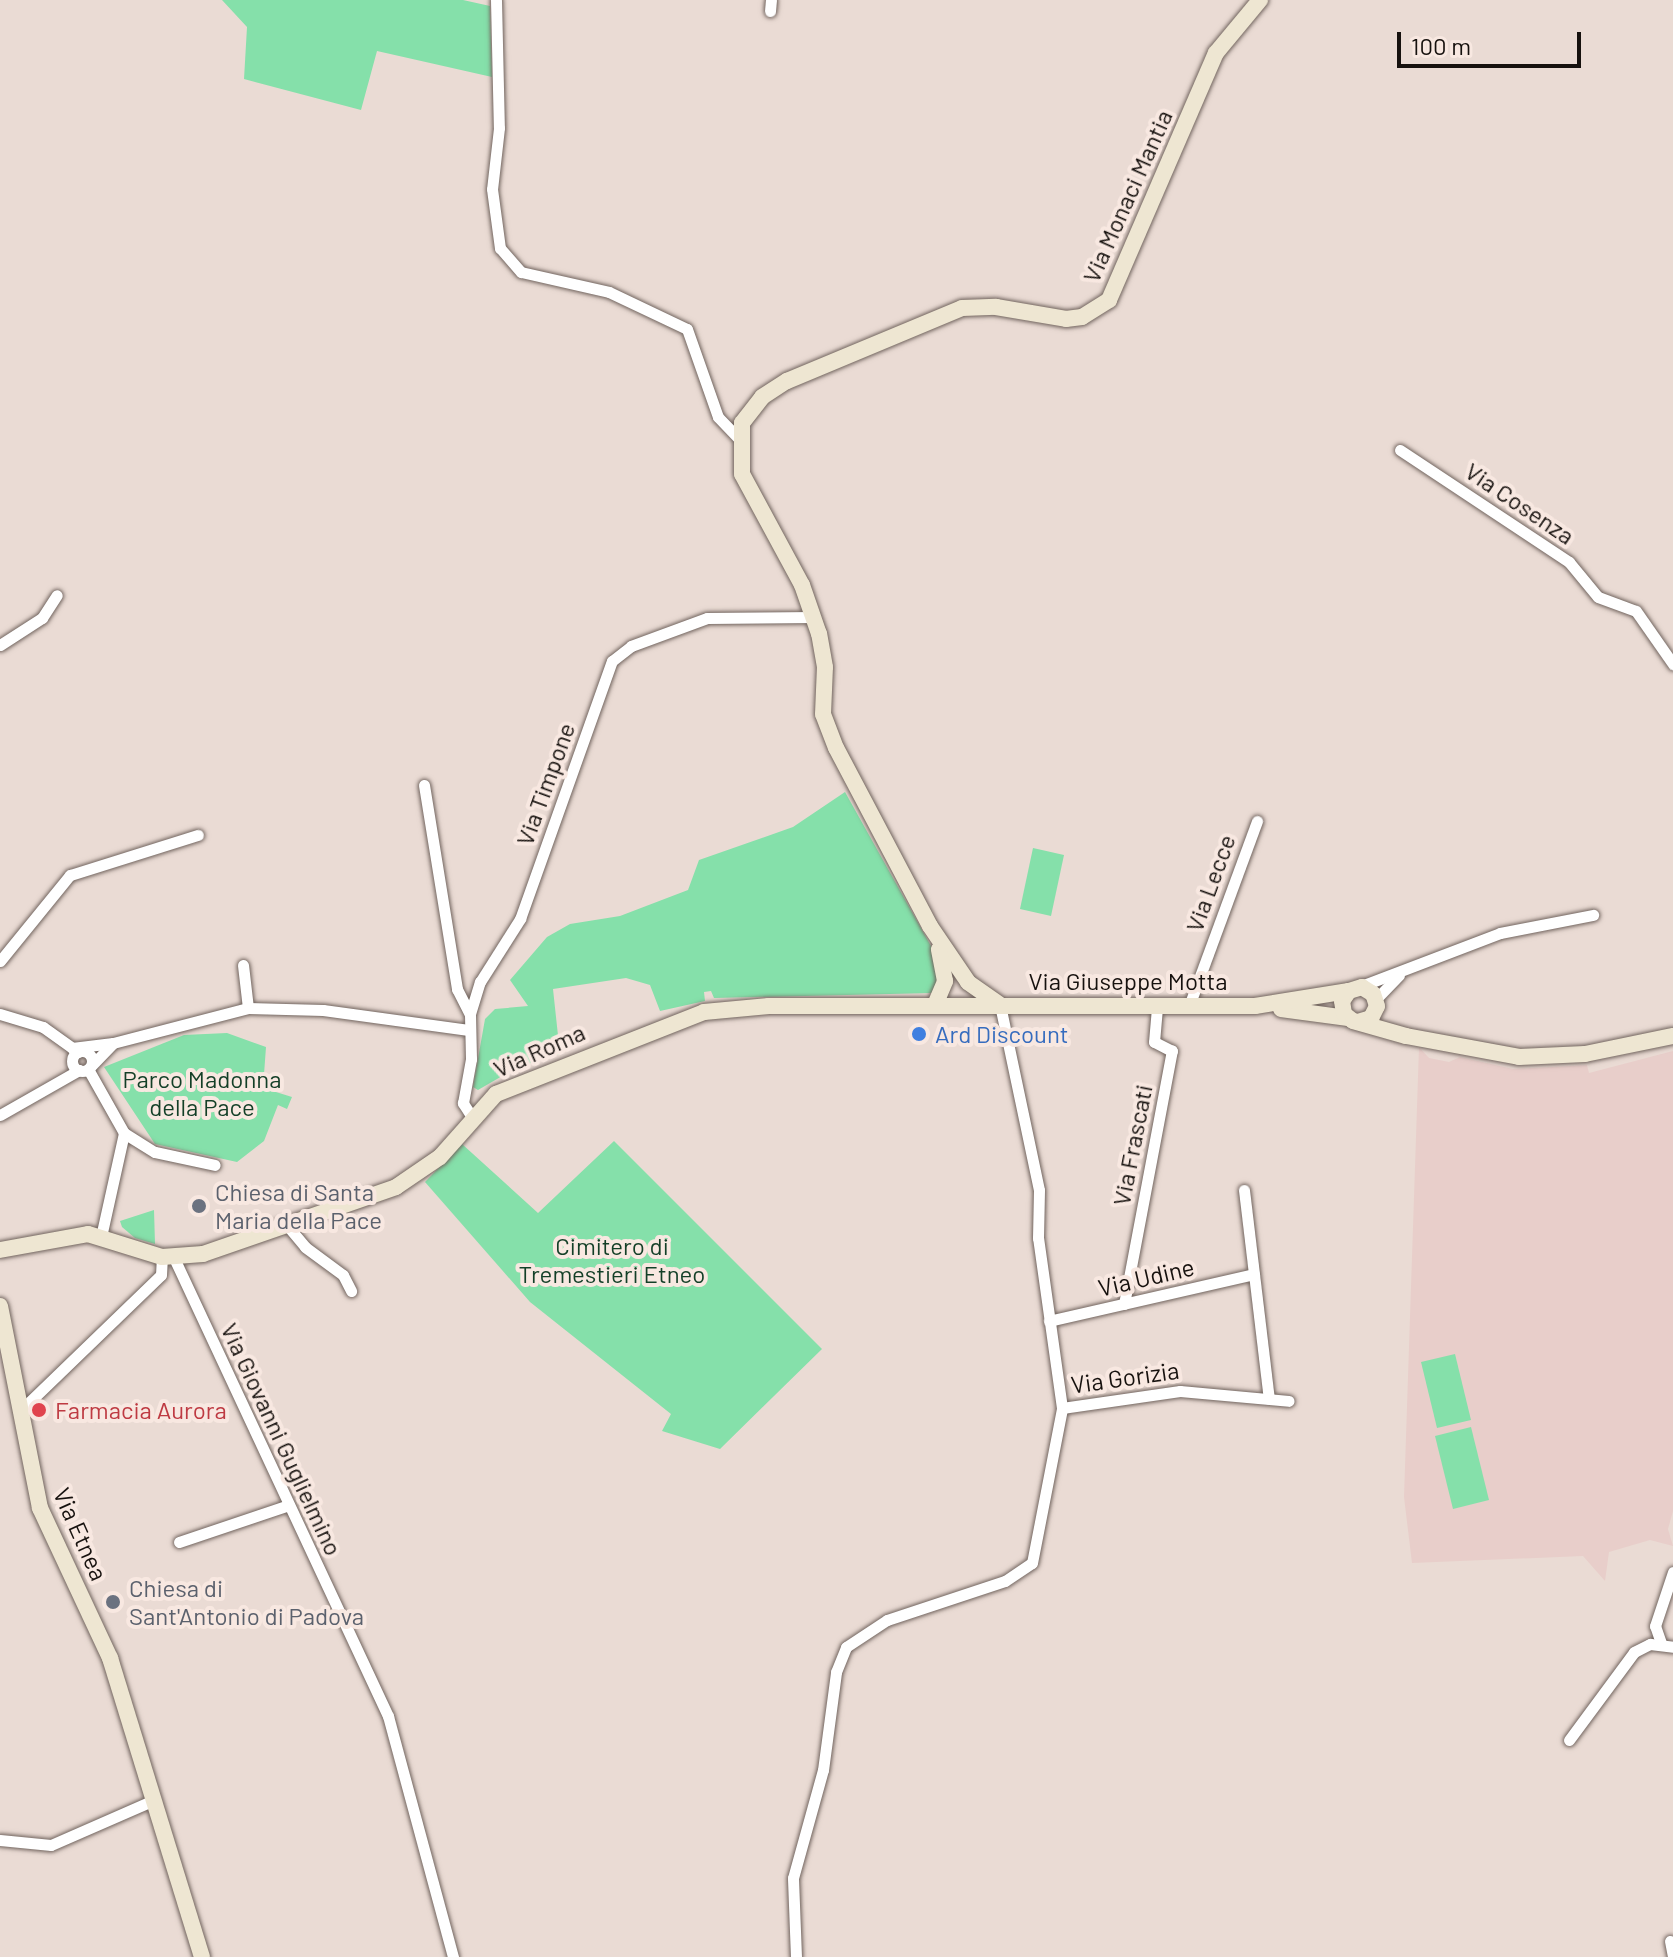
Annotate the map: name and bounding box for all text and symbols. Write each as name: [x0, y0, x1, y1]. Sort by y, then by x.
scale bar: [1401, 16, 1585, 66]
text: 100 m: [1411, 31, 1471, 60]
street label: Via Monaci Mantia: [1076, 105, 1178, 287]
street label: Via Cosenza: [1460, 456, 1580, 550]
street label: Via Timpone: [510, 719, 580, 849]
street label: Via Lecce: [1179, 830, 1241, 936]
street label: Via Giuseppe Motta: [1028, 967, 1228, 995]
street label: Via Roma: [489, 1017, 589, 1083]
place label: Ard Discount: [935, 1020, 1069, 1048]
marker: Ard Discount: [910, 1025, 928, 1043]
park label: Parco Madonna della Pace: [122, 1065, 282, 1121]
street label: Via Frascati: [1106, 1082, 1158, 1208]
place label: Chiesa di Santa Maria della Pace: [215, 1178, 382, 1234]
marker: Chiesa di Santa Maria della Pace: [190, 1197, 208, 1215]
park label: Cimitero di Tremestieri Etneo: [519, 1232, 705, 1288]
street label: Via Udine: [1095, 1252, 1197, 1302]
street label: Via Giovanni Guglielmino: [215, 1318, 349, 1560]
street label: Via Gorizia: [1069, 1355, 1181, 1399]
place label: Farmacia Aurora: [55, 1396, 227, 1424]
marker: Farmacia Aurora: [30, 1401, 48, 1419]
street label: Via Etnea: [48, 1483, 114, 1585]
place label: Chiesa di Sant'Antonio di Padova: [129, 1574, 364, 1630]
marker: Chiesa di Sant'Antonio di Padova: [104, 1593, 122, 1611]

